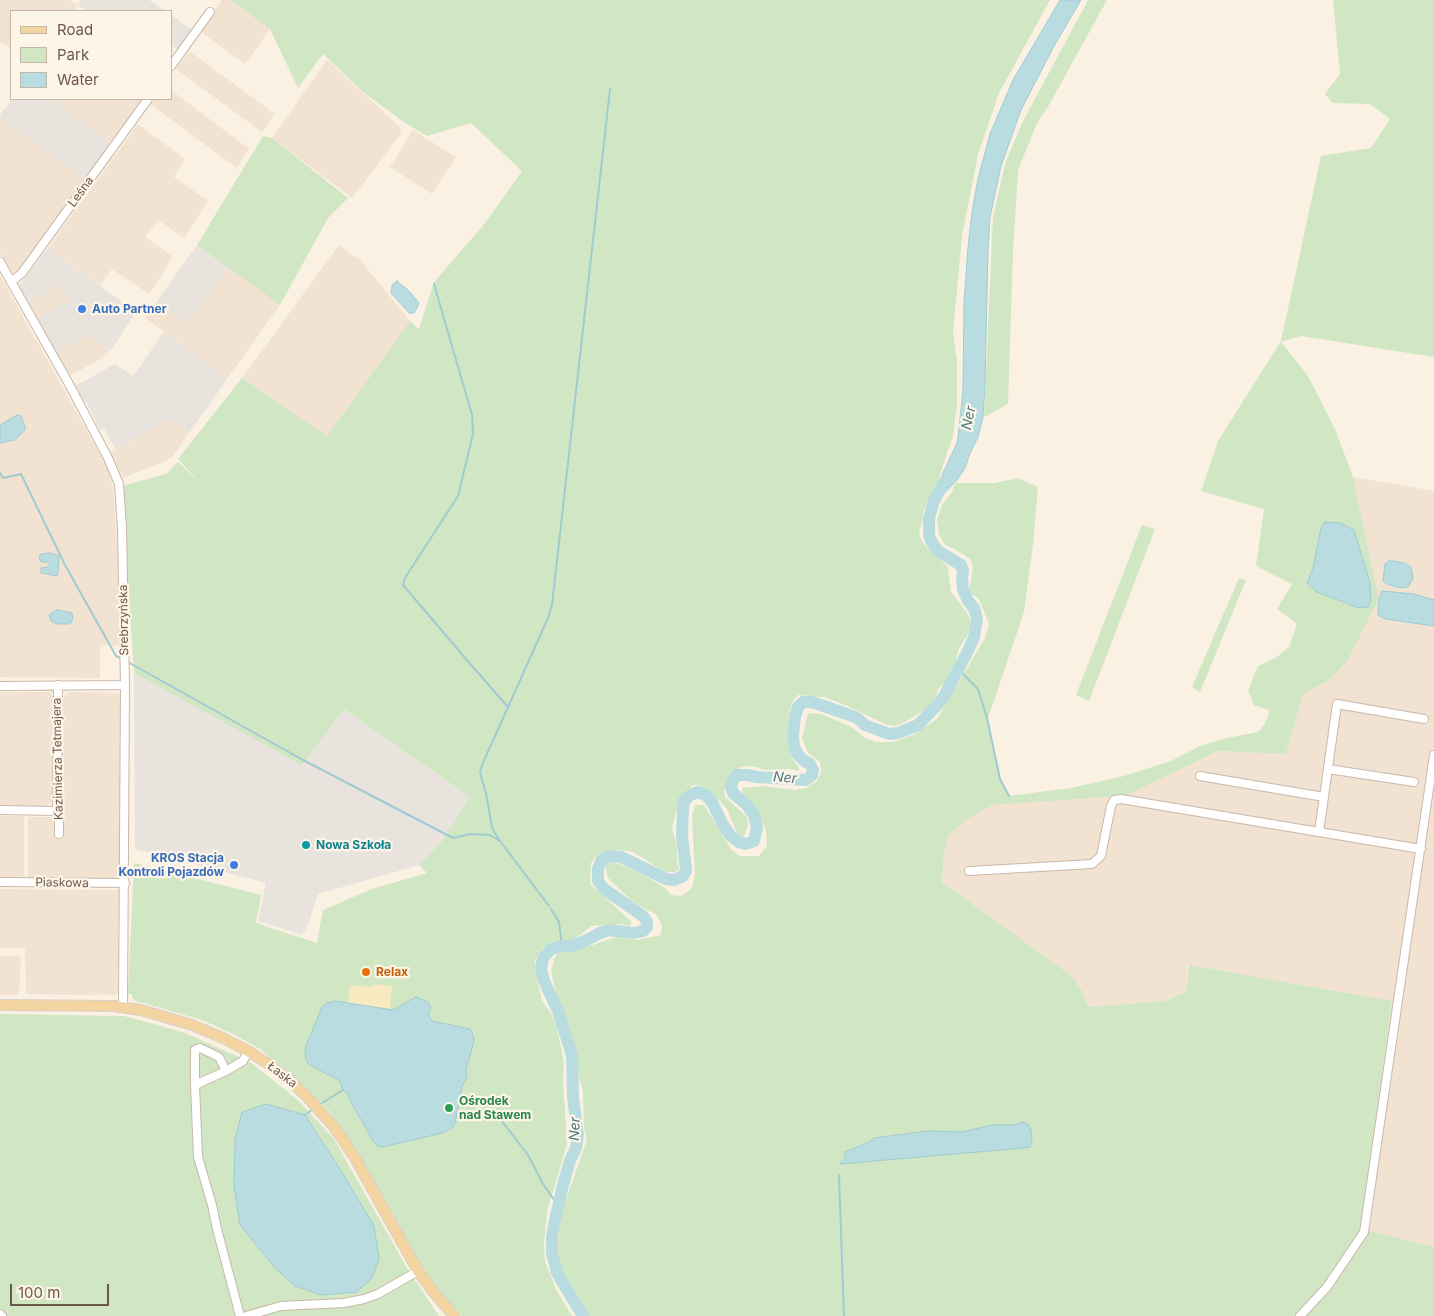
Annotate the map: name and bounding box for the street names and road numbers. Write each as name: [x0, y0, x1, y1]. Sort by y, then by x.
street label: Leśna: [65, 174, 97, 210]
street label: Srebrzyńska: [116, 584, 132, 656]
street label: Kazimierza Tetmajera: [50, 698, 66, 820]
street label: Piaskowa: [35, 875, 89, 891]
street label: Łaska: [264, 1059, 300, 1091]

